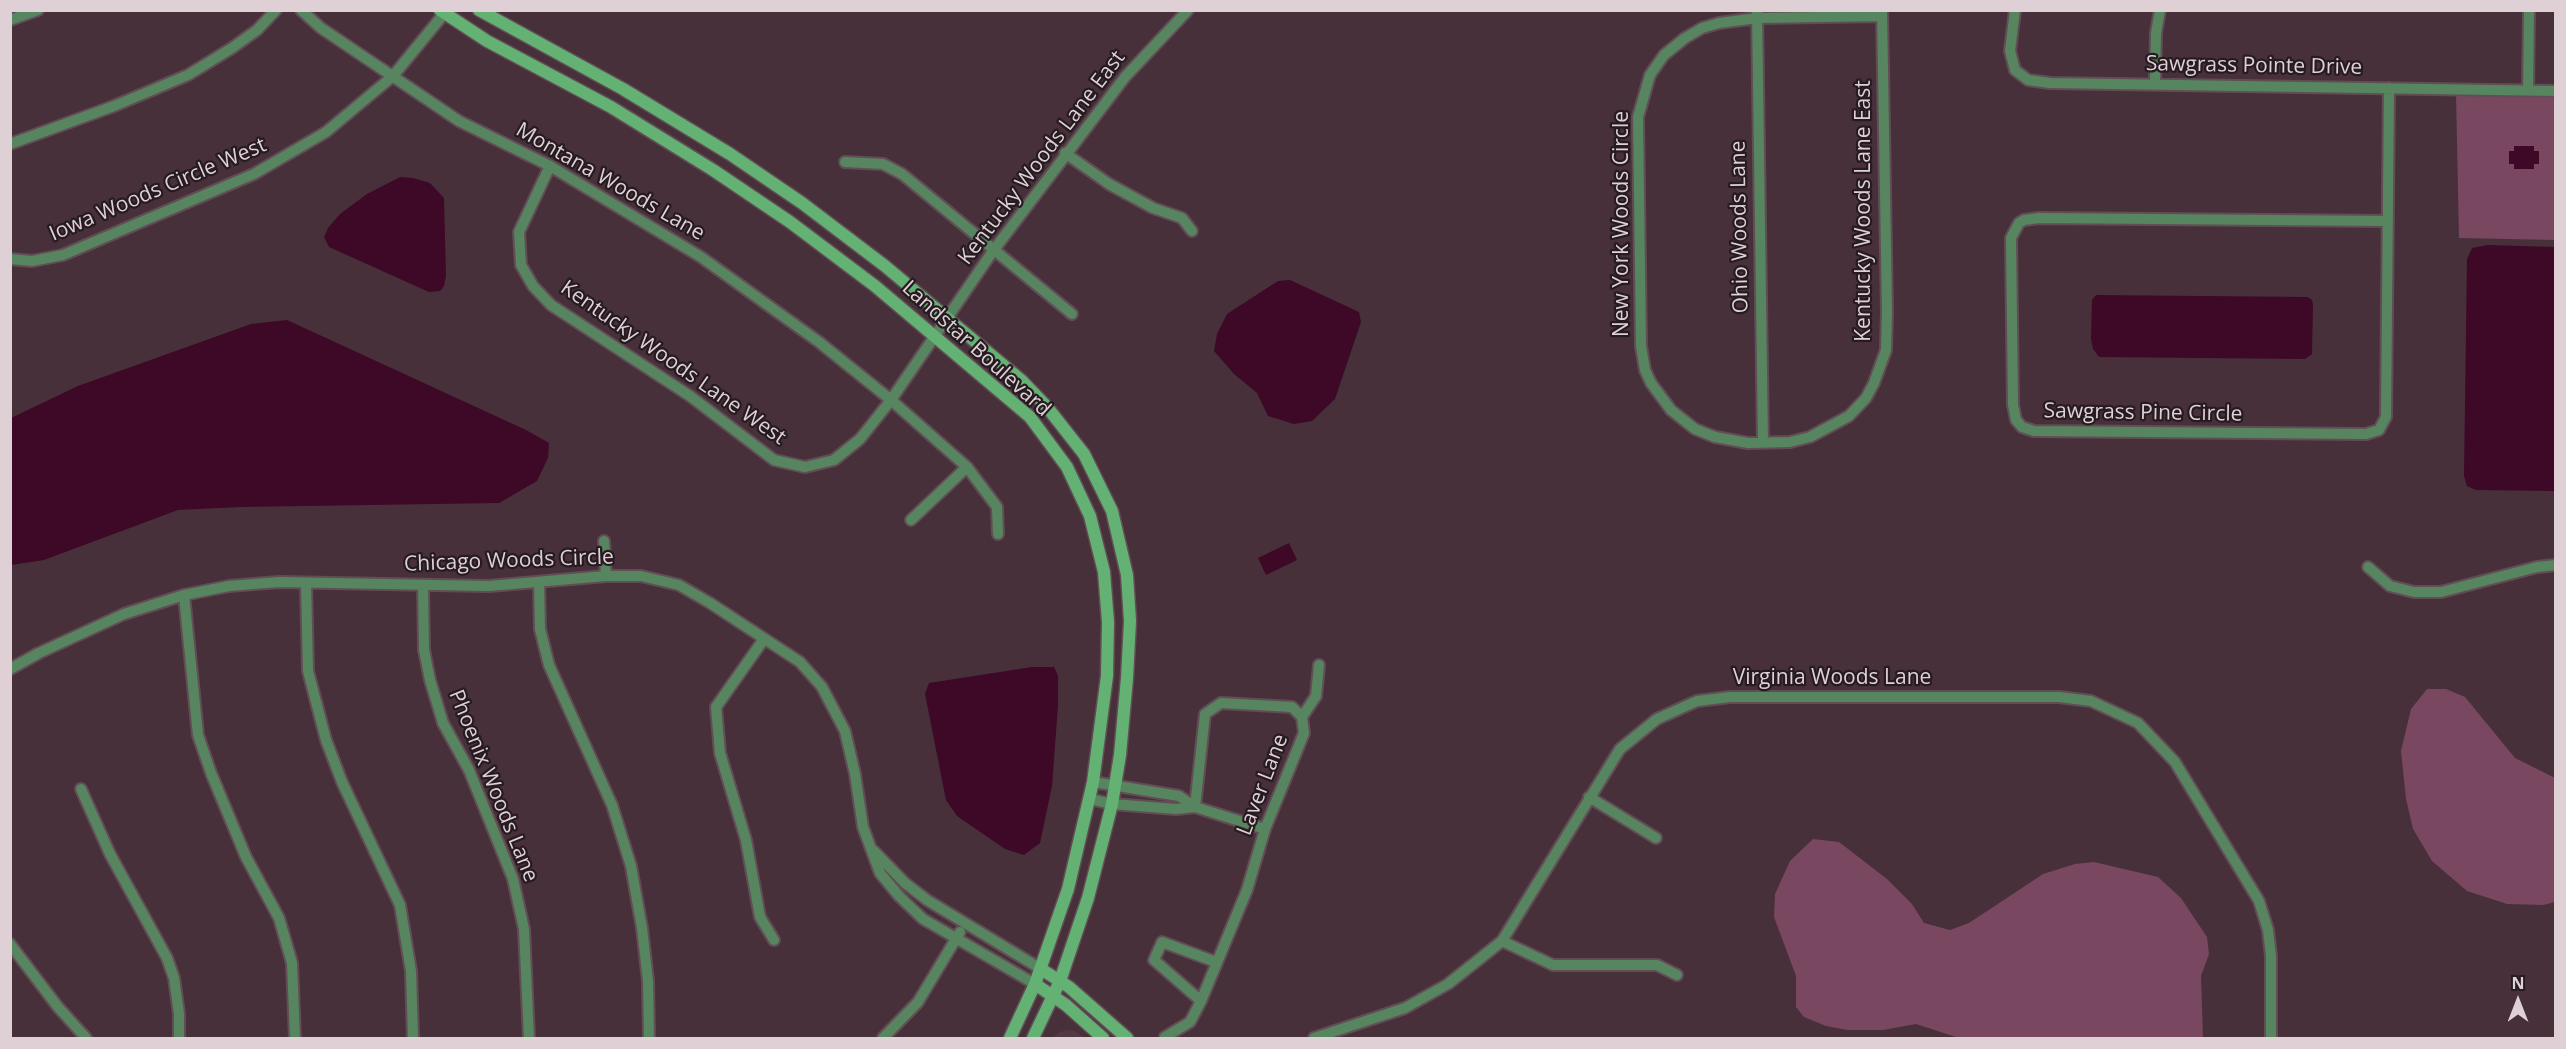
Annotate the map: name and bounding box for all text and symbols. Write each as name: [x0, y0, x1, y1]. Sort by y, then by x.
street label: Kentucky Woods Lane East: [953, 46, 1131, 270]
street label: Sawgrass Pointe Drive: [2146, 52, 2362, 80]
street label: Kentucky Woods Lane East: [1851, 80, 1877, 342]
street label: New York Woods Circle: [1609, 111, 1635, 337]
street label: Montana Woods Lane: [511, 118, 709, 246]
street label: Iowa Woods Circle West: [46, 133, 270, 247]
street label: Ohio Woods Lane: [1726, 140, 1754, 314]
street label: Kentucky Woods Lane West: [555, 275, 791, 451]
street label: Landstar Boulevard: [896, 276, 1056, 422]
street label: Sawgrass Pine Circle: [2043, 399, 2243, 427]
street label: Chicago Woods Circle: [404, 545, 614, 577]
street label: Virginia Woods Lane: [1733, 665, 1931, 691]
street label: Phoenix Woods Lane: [443, 686, 543, 886]
street label: Laver Lane: [1232, 731, 1294, 839]
north arrow: [2488, 971, 2548, 1031]
text: N: [2511, 972, 2525, 994]

